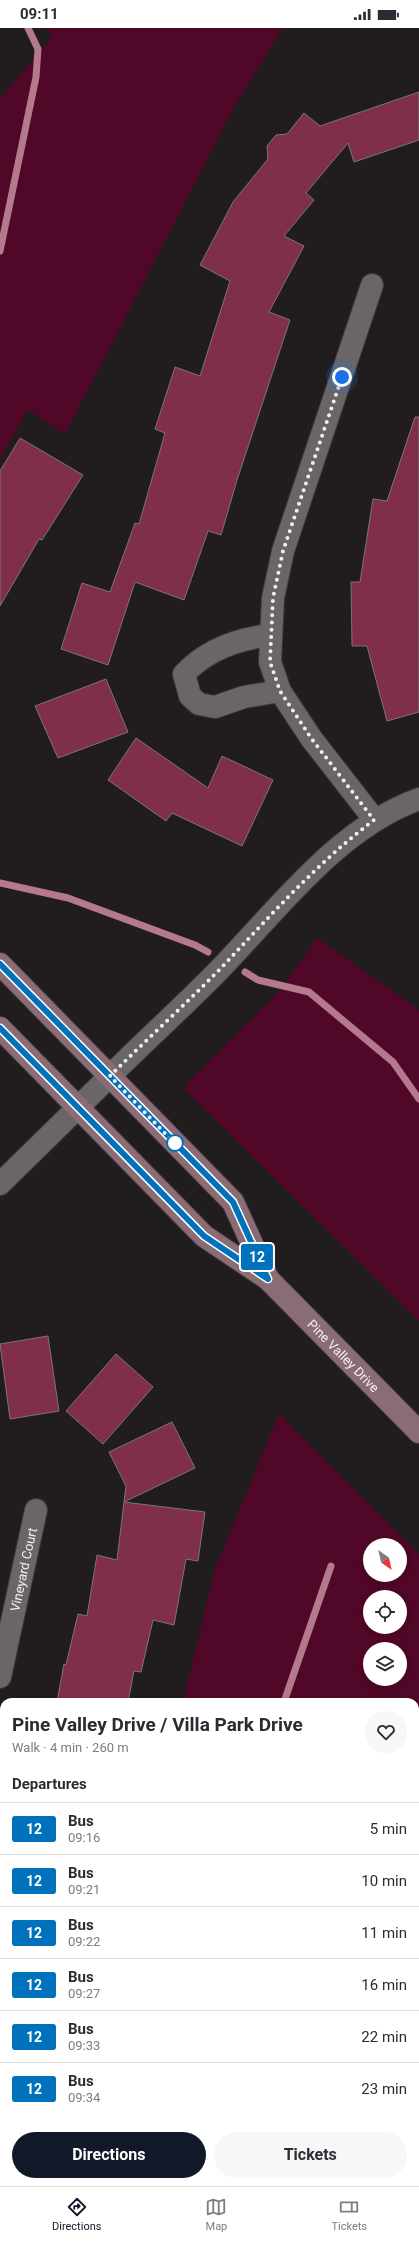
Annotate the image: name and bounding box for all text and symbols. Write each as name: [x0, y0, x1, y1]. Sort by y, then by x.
text: 09:11: [20, 5, 59, 23]
your location: [332, 367, 352, 387]
unlabelled marker: [166, 1134, 184, 1152]
line badge: 12: [239, 1244, 275, 1270]
text: 12: [249, 1249, 265, 1265]
street label: Pine Valley Drive: [305, 1316, 383, 1395]
street label: Vineyard Court: [7, 1526, 40, 1613]
north arrow: [363, 1538, 407, 1582]
map controls: [363, 1538, 407, 1686]
button: locate: [363, 1590, 407, 1634]
button: layers: [363, 1642, 407, 1686]
button: heart: [365, 1711, 407, 1753]
text: Pine Valley Drive / Villa Park Drive: [12, 1713, 303, 1736]
text: Walk · 4 min · 260 m: [12, 1740, 129, 1755]
text: Departures: [12, 1775, 87, 1793]
text: Bus: [68, 1812, 94, 1830]
text: 5 min: [370, 1820, 407, 1838]
text: 12: [26, 1821, 42, 1837]
text: 09:16: [68, 1830, 100, 1845]
text: Bus: [68, 1864, 94, 1882]
text: 10 min: [361, 1872, 407, 1890]
text: 12: [26, 1873, 42, 1889]
text: 09:21: [68, 1882, 100, 1897]
text: Bus: [68, 1916, 94, 1934]
text: 11 min: [361, 1924, 407, 1942]
text: 12: [26, 1925, 42, 1941]
text: 09:22: [68, 1934, 100, 1949]
text: Bus: [68, 1968, 94, 1986]
text: 16 min: [361, 1976, 407, 1994]
text: 12: [26, 1977, 42, 1993]
text: 09:27: [68, 1986, 100, 2001]
text: Bus: [68, 2020, 94, 2038]
text: 22 min: [361, 2028, 407, 2046]
text: 12: [26, 2029, 42, 2045]
text: 09:33: [68, 2038, 100, 2053]
text: Bus: [68, 2072, 94, 2090]
text: 23 min: [361, 2080, 407, 2098]
text: 12: [26, 2081, 42, 2097]
text: 09:34: [68, 2090, 100, 2105]
button: Directions: [12, 2132, 206, 2178]
button: Tickets: [214, 2132, 407, 2178]
tab: Directions: [52, 2196, 101, 2233]
tab: Map: [205, 2196, 227, 2233]
tab: Tickets: [331, 2196, 367, 2233]

